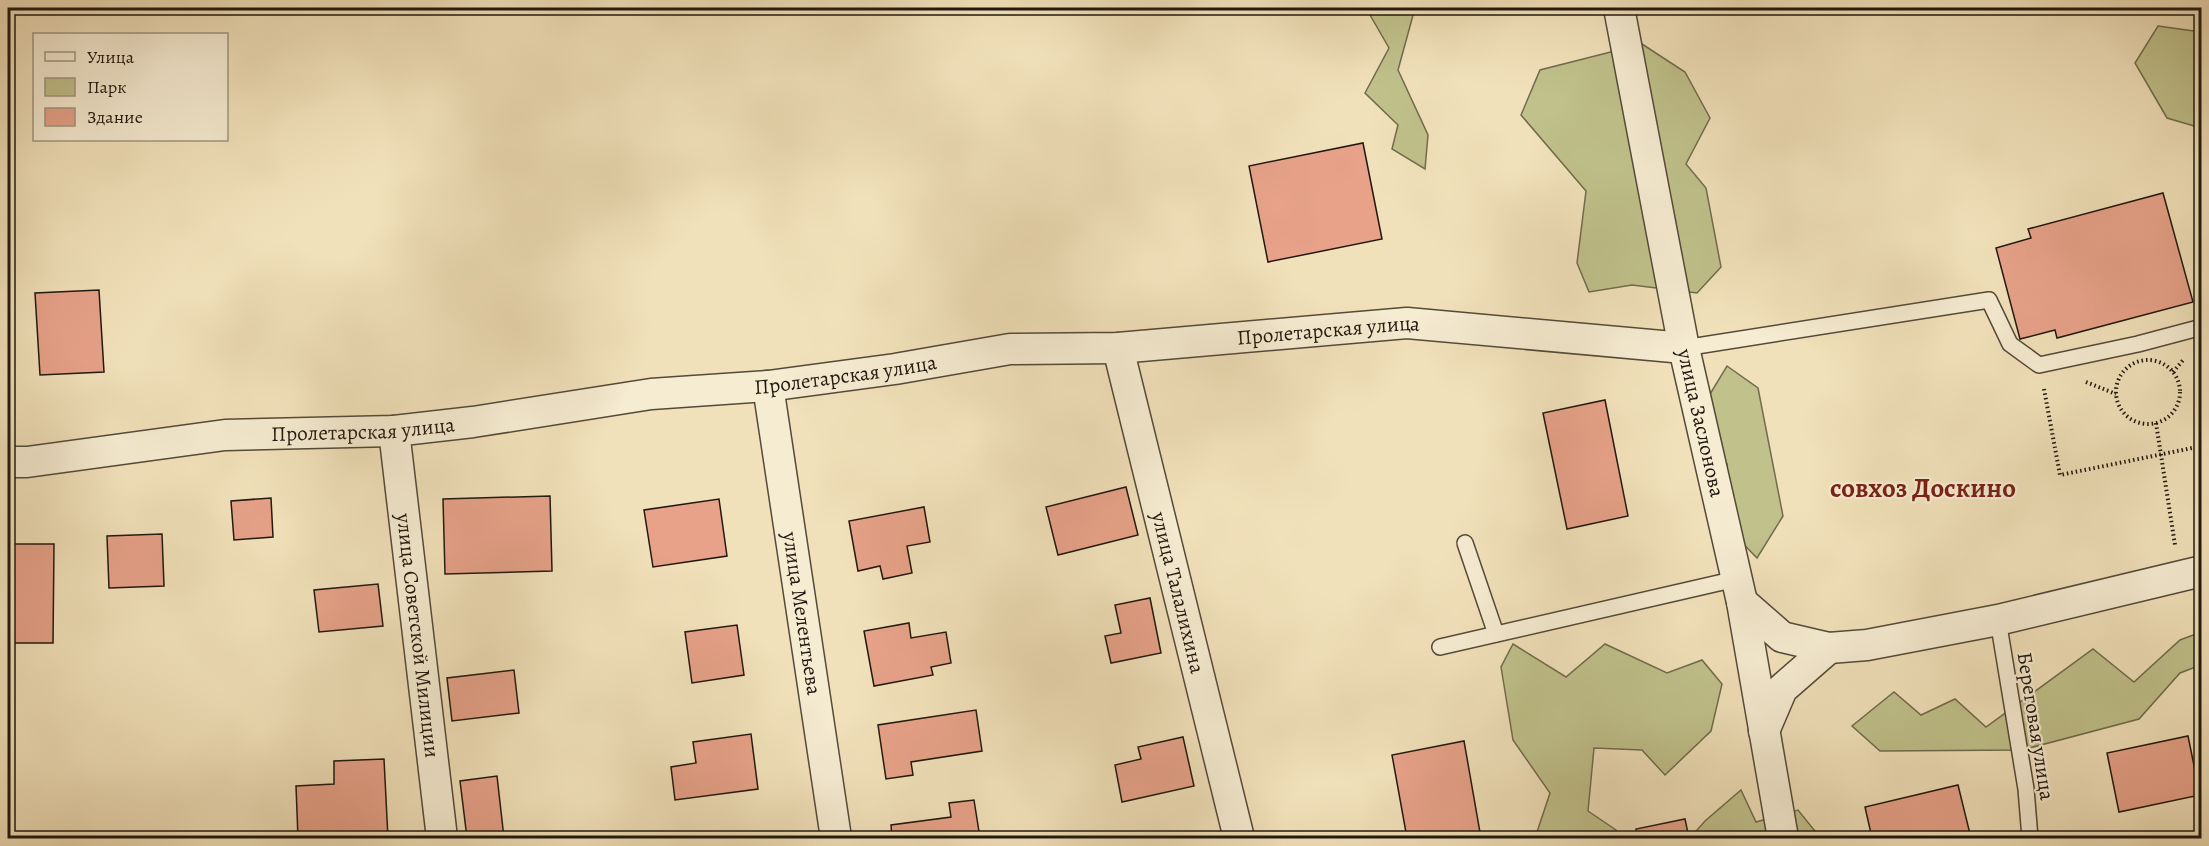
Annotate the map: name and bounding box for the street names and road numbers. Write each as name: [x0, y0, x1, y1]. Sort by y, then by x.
street label: Пролетарская улица: [1236, 309, 1422, 352]
street label: улица Заслонова: [1670, 345, 1732, 500]
street label: Пролетарская улица: [753, 348, 939, 401]
street label: Пролетарская улица: [271, 410, 457, 448]
street label: улица Талалихина: [1145, 508, 1212, 677]
street label: улица Советской Милиции: [390, 511, 446, 759]
street label: улица Мелентьева: [776, 529, 828, 697]
street label: Береговая улица: [2010, 650, 2062, 802]

